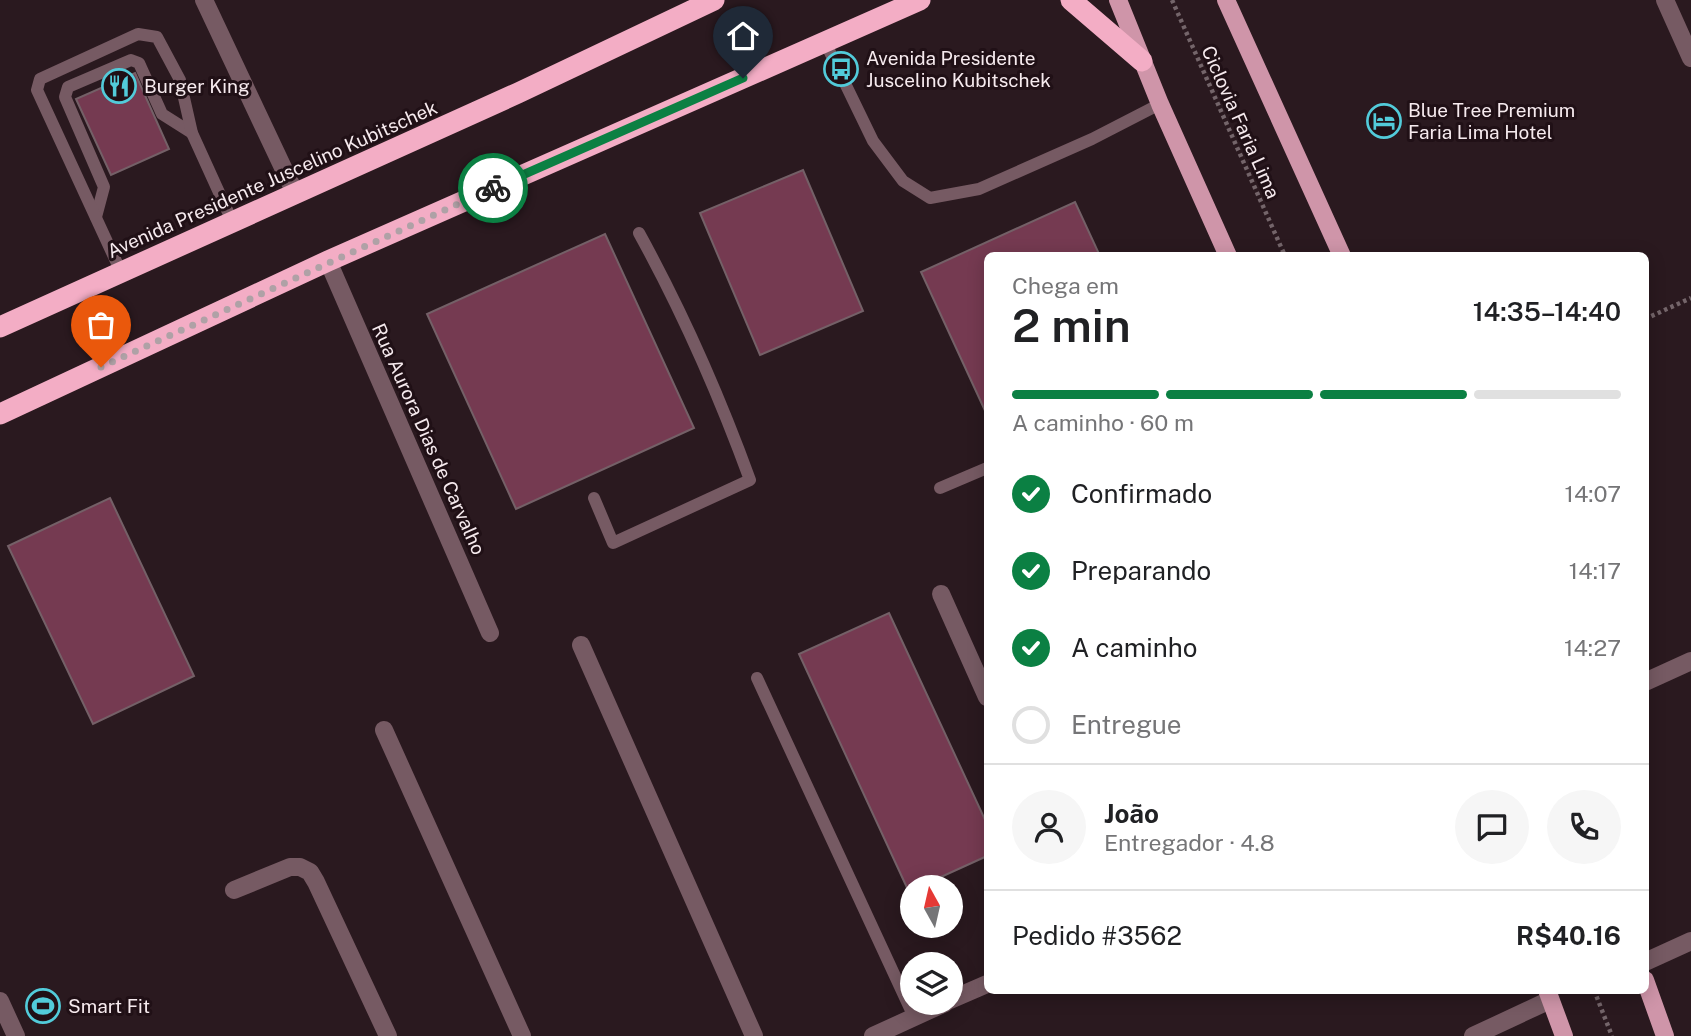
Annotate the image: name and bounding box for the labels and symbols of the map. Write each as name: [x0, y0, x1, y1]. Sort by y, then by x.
pin: [713, 6, 773, 78]
street label: Ciclovia Faria Lima: [1197, 42, 1285, 202]
place label: Avenida Presidente Juscelino Kubitschek: [866, 47, 1051, 91]
bus stop icon: Avenida Presidente Juscelino Kubitschek: [822, 50, 860, 88]
restaurant icon: Burger King: [100, 67, 138, 105]
place label: Burger King: [144, 75, 250, 97]
street label: Avenida Presidente Juscelino Kubitschek: [104, 96, 441, 262]
place label: Blue Tree Premium Faria Lima Hotel: [1408, 99, 1575, 143]
hotel icon: Blue Tree Premium Faria Lima Hotel: [1365, 102, 1403, 140]
courier: [458, 153, 528, 223]
pin: [71, 295, 131, 367]
street label: Rua Aurora Dias de Carvalho: [368, 320, 490, 558]
north arrow: [900, 875, 962, 938]
sports icon: Smart Fit: [24, 987, 62, 1025]
place label: Smart Fit: [68, 995, 150, 1017]

